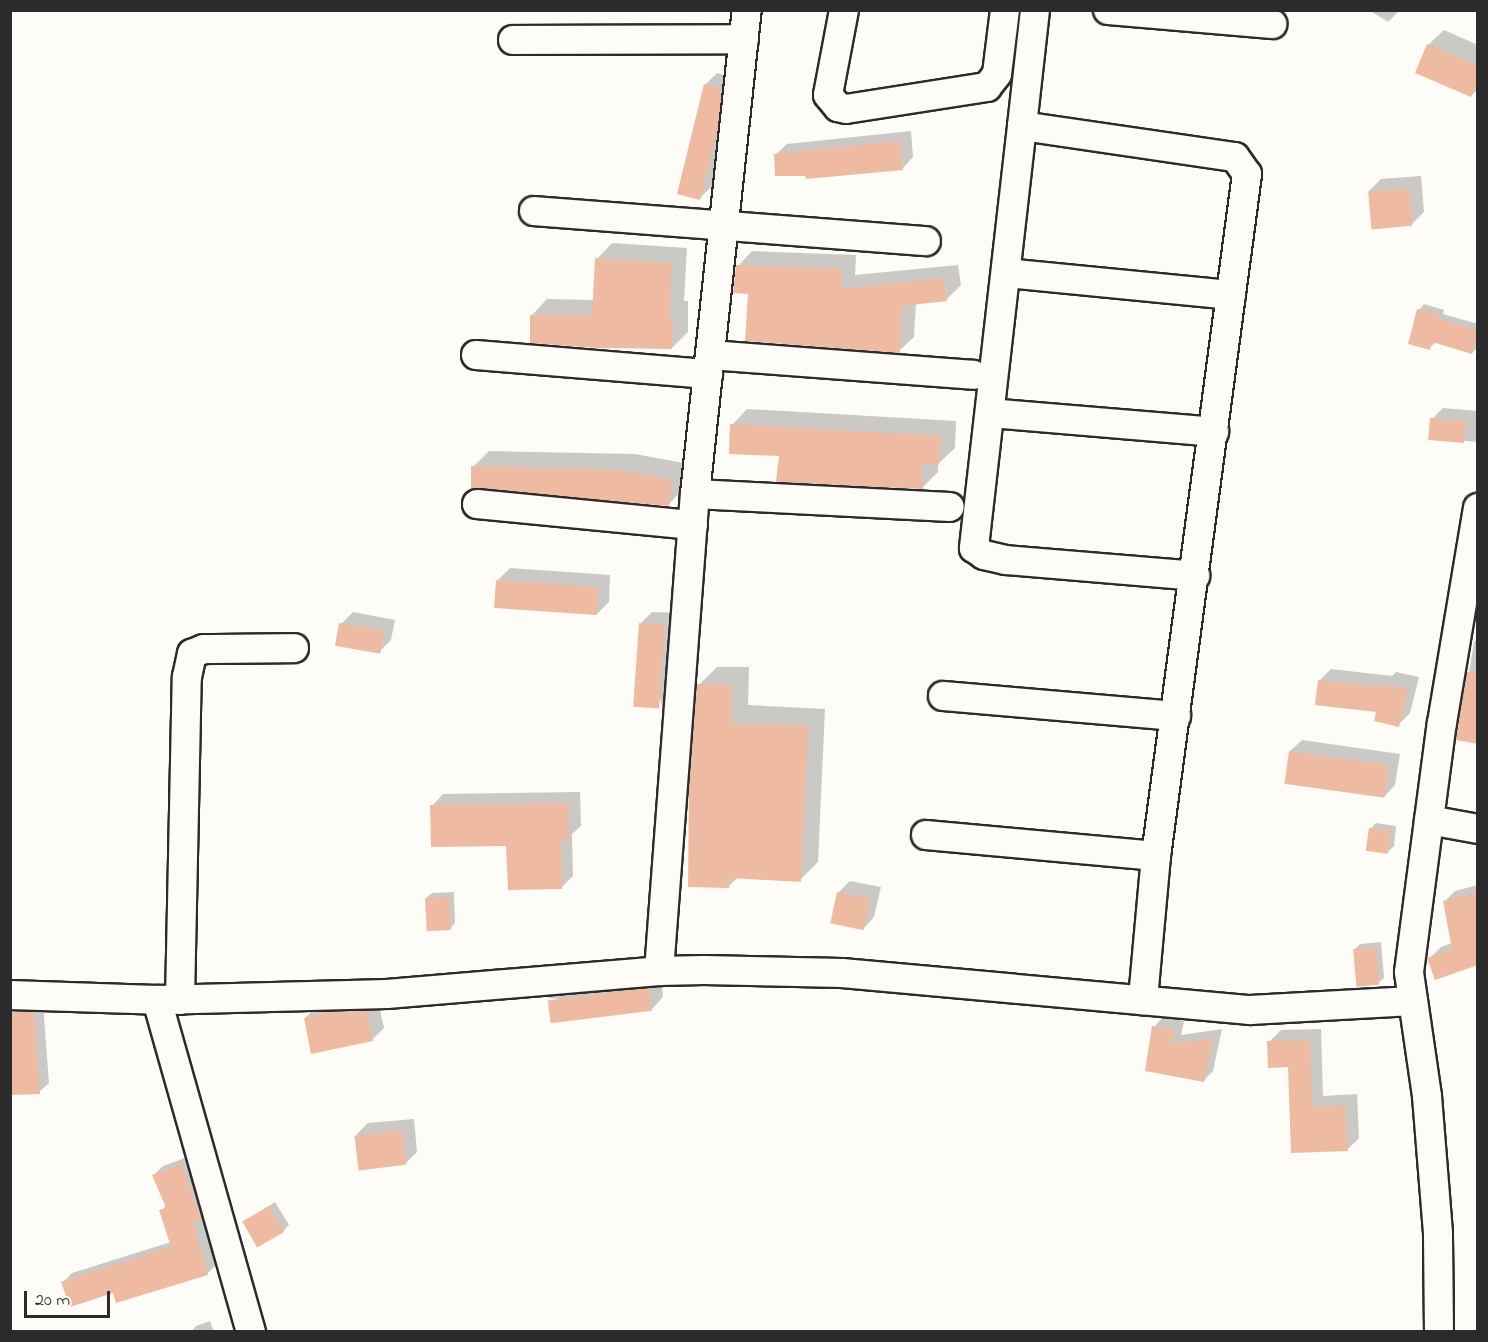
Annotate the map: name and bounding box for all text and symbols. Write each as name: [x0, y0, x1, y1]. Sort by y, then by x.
scale bar: [27, 1279, 112, 1317]
text: 20 m: [35, 1288, 70, 1314]

